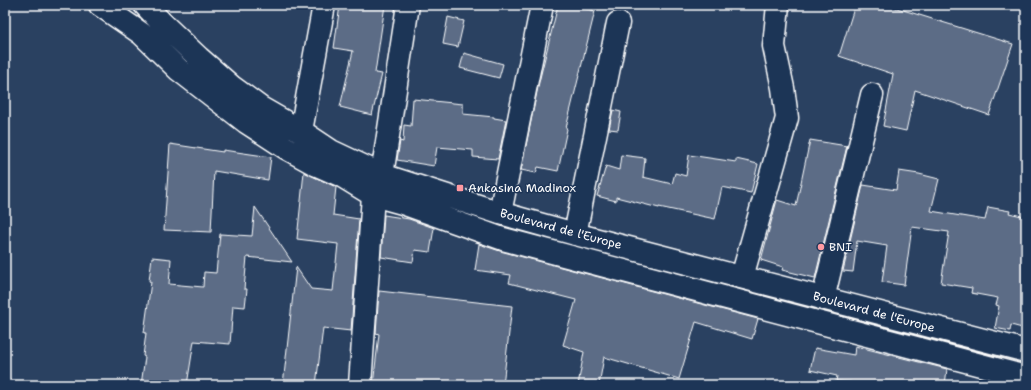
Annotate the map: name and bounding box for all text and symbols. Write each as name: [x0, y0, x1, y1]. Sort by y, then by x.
place label: Ankasina Madinox: [468, 180, 576, 196]
marker: Ankasina Madinox: [455, 183, 465, 193]
street label: Boulevard de l'Europe: [498, 205, 624, 253]
place label: BNI: [829, 239, 852, 255]
marker: BNI: [816, 242, 826, 252]
street label: Boulevard de l'Europe: [811, 288, 937, 336]

